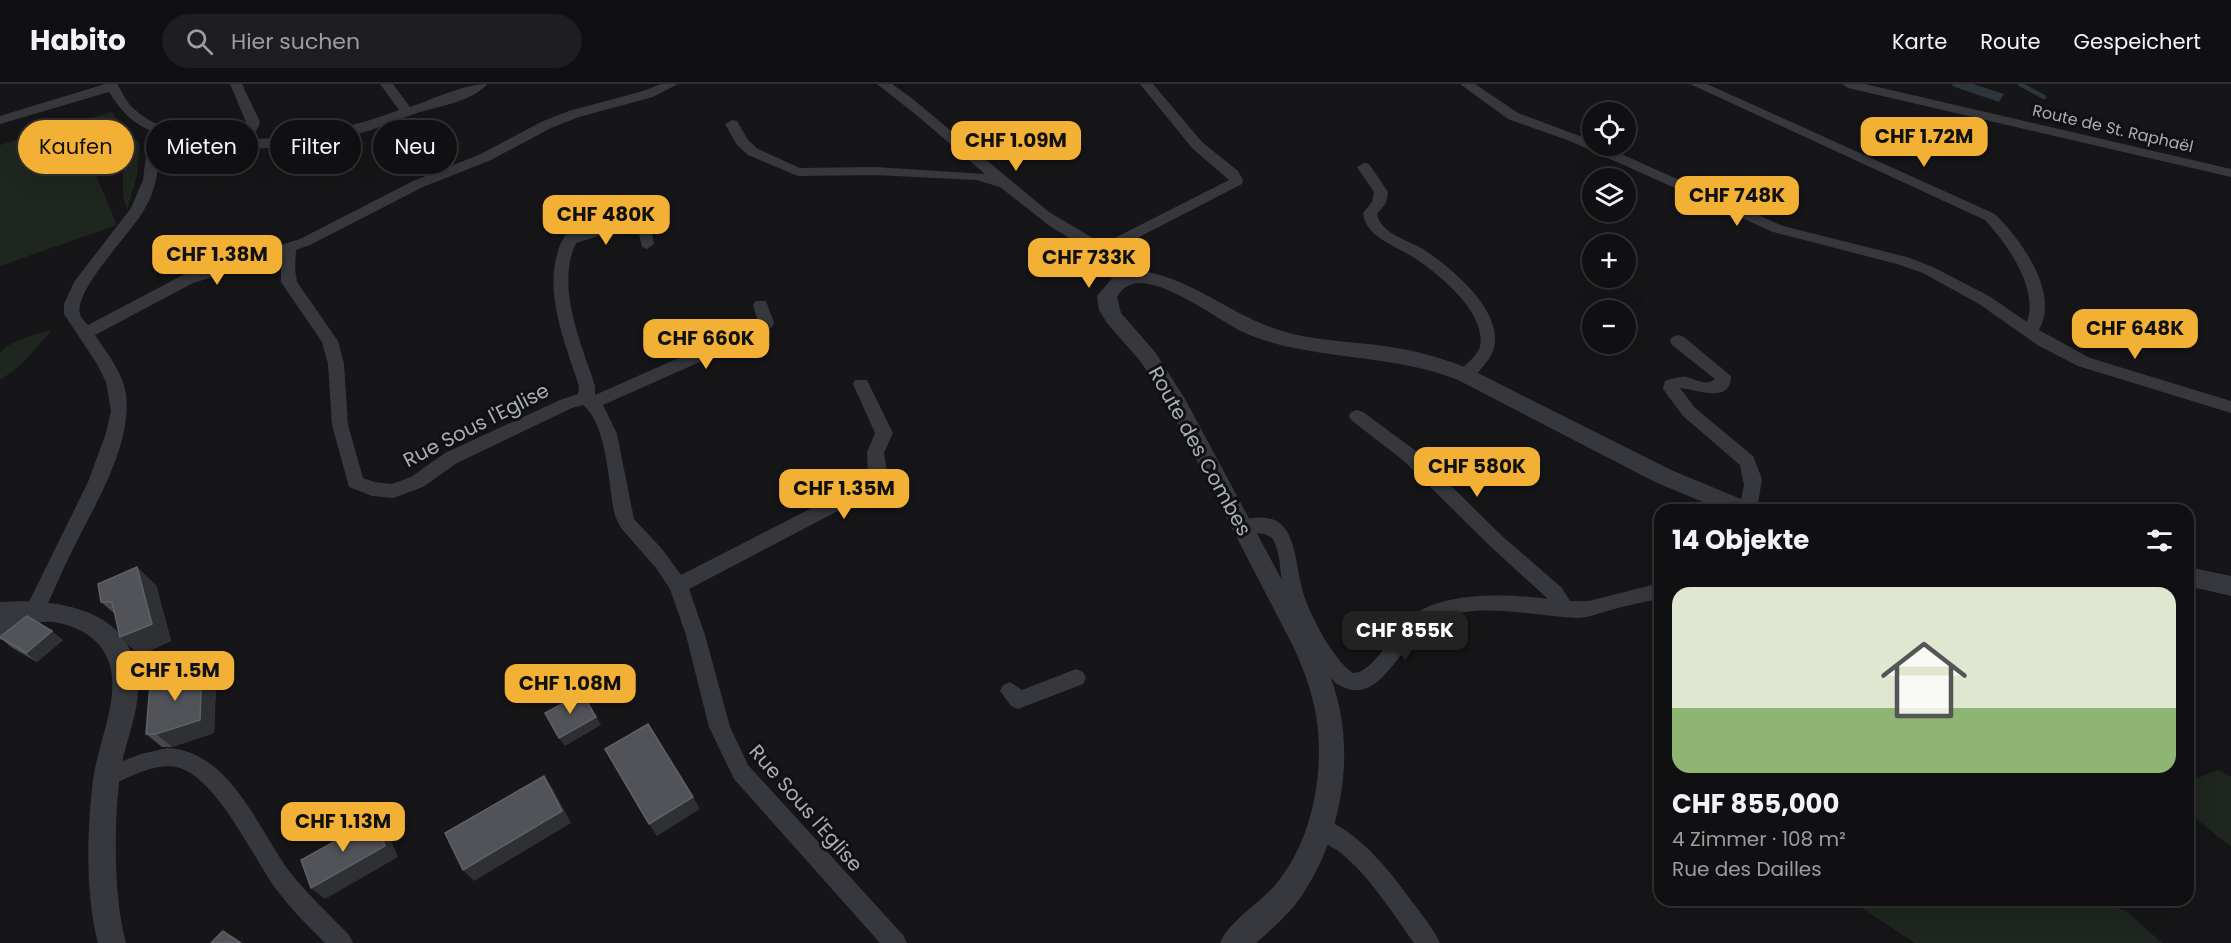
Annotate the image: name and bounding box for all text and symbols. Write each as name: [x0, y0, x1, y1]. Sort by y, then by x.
search box: [162, 14, 582, 68]
text: Habito: [30, 21, 126, 60]
icon: search: [183, 25, 216, 58]
text: Hier suchen: [231, 26, 360, 57]
text: Karte: [1892, 27, 1947, 56]
text: Route: [1980, 27, 2041, 56]
text: Gespeichert: [2074, 27, 2201, 56]
street label: Route de St. Raphaël: [2030, 99, 2196, 158]
map controls: [1582, 102, 1636, 354]
button: locate: [1582, 102, 1636, 156]
pin: CHF 1.72M: [1855, 117, 1993, 168]
chip: Kaufen: [18, 120, 134, 174]
chip: Mieten: [146, 120, 258, 174]
chip: Filter: [270, 120, 361, 174]
chip: Neu: [373, 120, 457, 174]
pin: CHF 1.09M: [947, 121, 1085, 172]
text: CHF 1.72M: [1875, 122, 1973, 150]
text: CHF 1.09M: [965, 126, 1067, 154]
button: layers: [1582, 168, 1636, 222]
pin: CHF 748K: [1675, 176, 1799, 227]
text: CHF 748K: [1689, 181, 1785, 209]
pin: CHF 480K: [544, 195, 668, 246]
text: CHF 480K: [557, 200, 655, 228]
button: +: [1582, 234, 1636, 288]
pin: CHF 1.38M: [148, 235, 286, 286]
pin: CHF 733K: [1027, 238, 1151, 289]
text: CHF 1.38M: [166, 240, 268, 268]
text: CHF 733K: [1042, 243, 1136, 271]
button: −: [1582, 300, 1636, 354]
pin: CHF 648K: [2073, 309, 2197, 360]
text: CHF 648K: [2086, 314, 2184, 342]
pin: CHF 660K: [644, 319, 768, 370]
text: CHF 660K: [657, 324, 755, 352]
street label: Route des Combes: [1142, 361, 1258, 541]
street label: Rue Sous l'Eglise: [398, 376, 554, 474]
pin: CHF 580K: [1415, 447, 1539, 498]
text: CHF 580K: [1428, 452, 1526, 480]
pin: CHF 1.35M: [775, 469, 913, 520]
text: CHF 1.35M: [793, 474, 895, 502]
text: 14 Objekte: [1672, 522, 1809, 558]
icon: filters: [2143, 524, 2176, 557]
pin: CHF 855K: [1343, 611, 1467, 662]
text: CHF 855K: [1356, 616, 1454, 644]
icon: home: [1870, 626, 1978, 734]
pin: CHF 1.5M: [113, 651, 237, 702]
text: CHF 1.5M: [130, 656, 220, 684]
pin: CHF 1.08M: [501, 664, 639, 715]
text: CHF 1.08M: [519, 669, 621, 697]
street label: Rue Sous l'Eglise: [743, 738, 869, 878]
text: CHF 855,000: [1672, 786, 1840, 822]
pin: CHF 1.13M: [274, 802, 412, 853]
text: CHF 1.13M: [295, 807, 391, 835]
text: 4 Zimmer · 108 m²: [1672, 825, 1846, 853]
text: Rue des Dailles: [1672, 855, 1822, 883]

